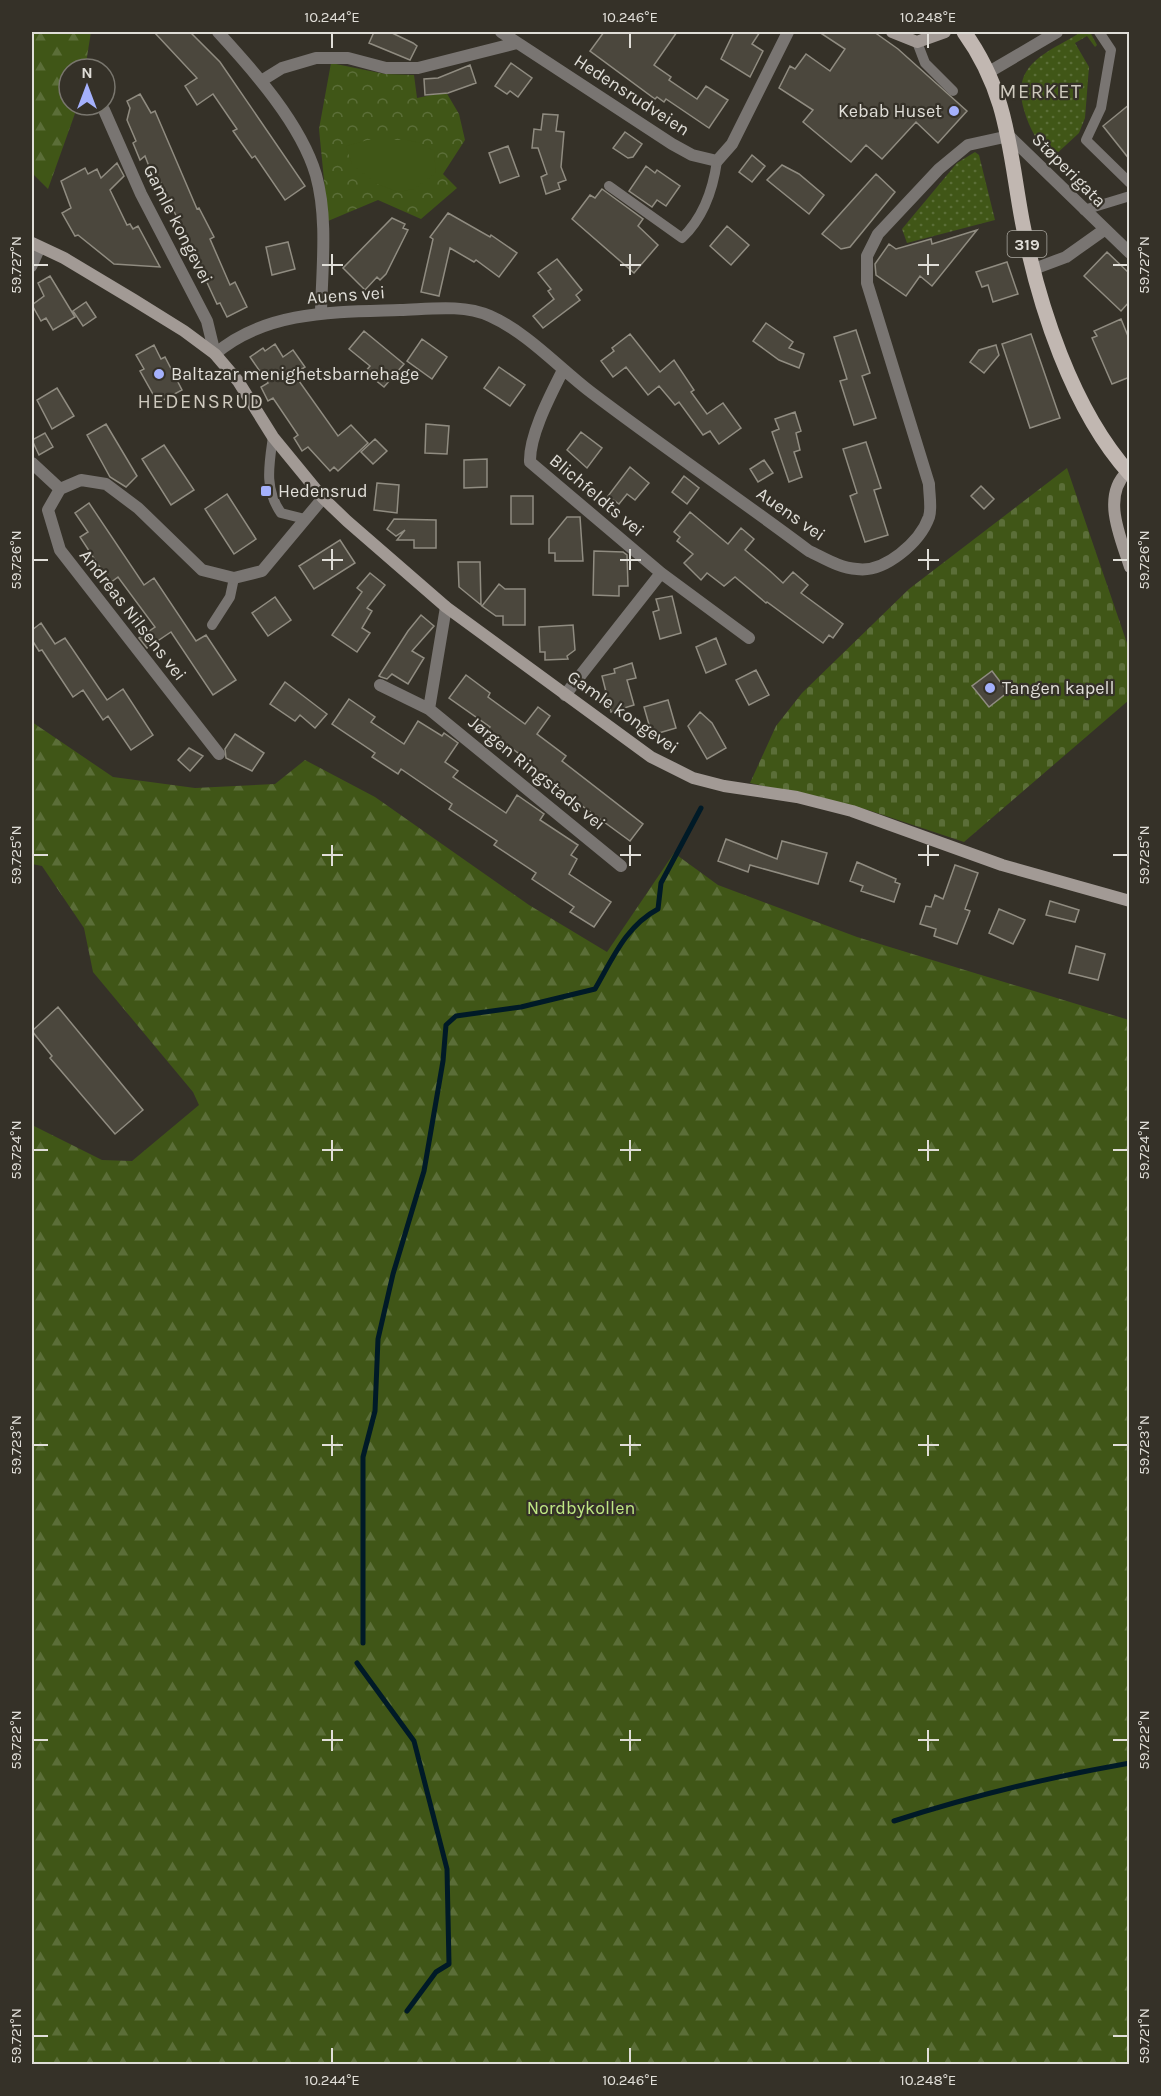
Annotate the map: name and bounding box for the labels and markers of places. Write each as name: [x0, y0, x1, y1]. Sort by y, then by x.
place label: Kebab Huset: [838, 100, 942, 122]
marker: Kebab Huset: [947, 104, 961, 118]
place label: Baltazar menighetsbarnehage: [171, 363, 419, 385]
marker: Baltazar menighetsbarnehage: [152, 367, 166, 381]
place label: Hedensrud: [278, 480, 368, 502]
marker: Hedensrud: [259, 484, 273, 498]
place label: Tangen kapell: [1002, 677, 1115, 699]
marker: Tangen kapell: [983, 681, 997, 695]

